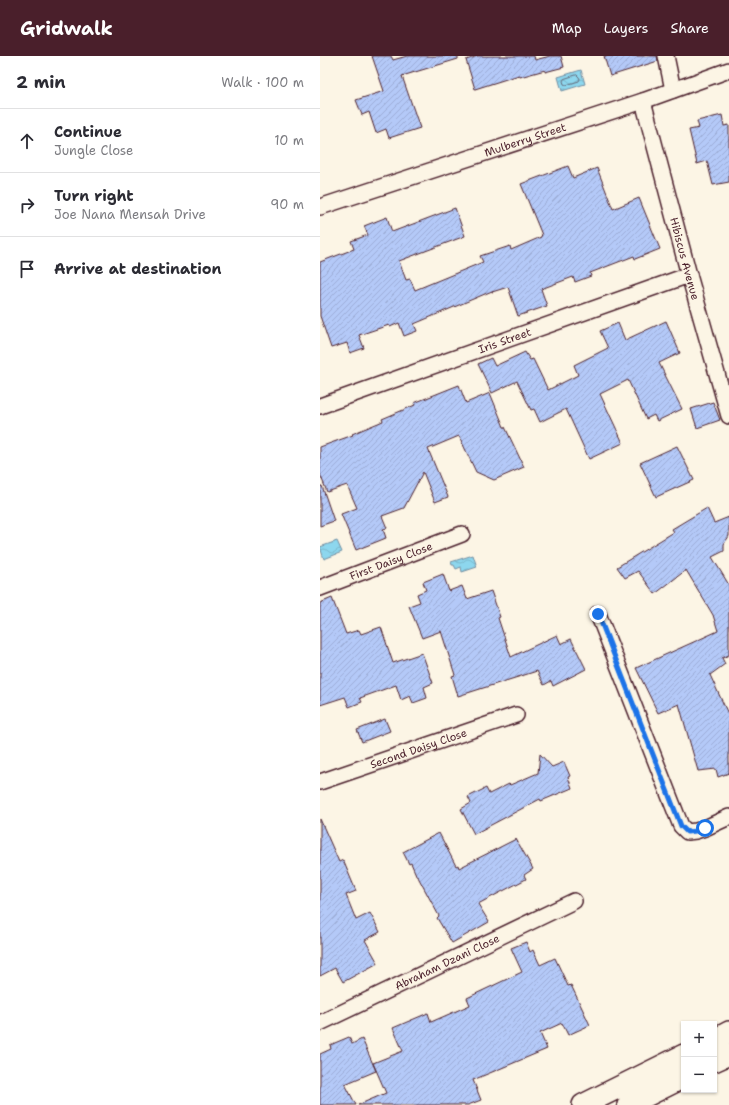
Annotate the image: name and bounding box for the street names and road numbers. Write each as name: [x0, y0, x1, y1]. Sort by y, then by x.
street label: Mulberry Street: [483, 120, 568, 161]
street label: Hibiscus Avenue: [666, 216, 703, 302]
street label: Iris Street: [476, 325, 533, 357]
street label: First Daisy Close: [348, 539, 435, 584]
street label: Second Daisy Close: [368, 725, 469, 772]
street label: Abraham Dzani Close: [393, 931, 502, 994]

